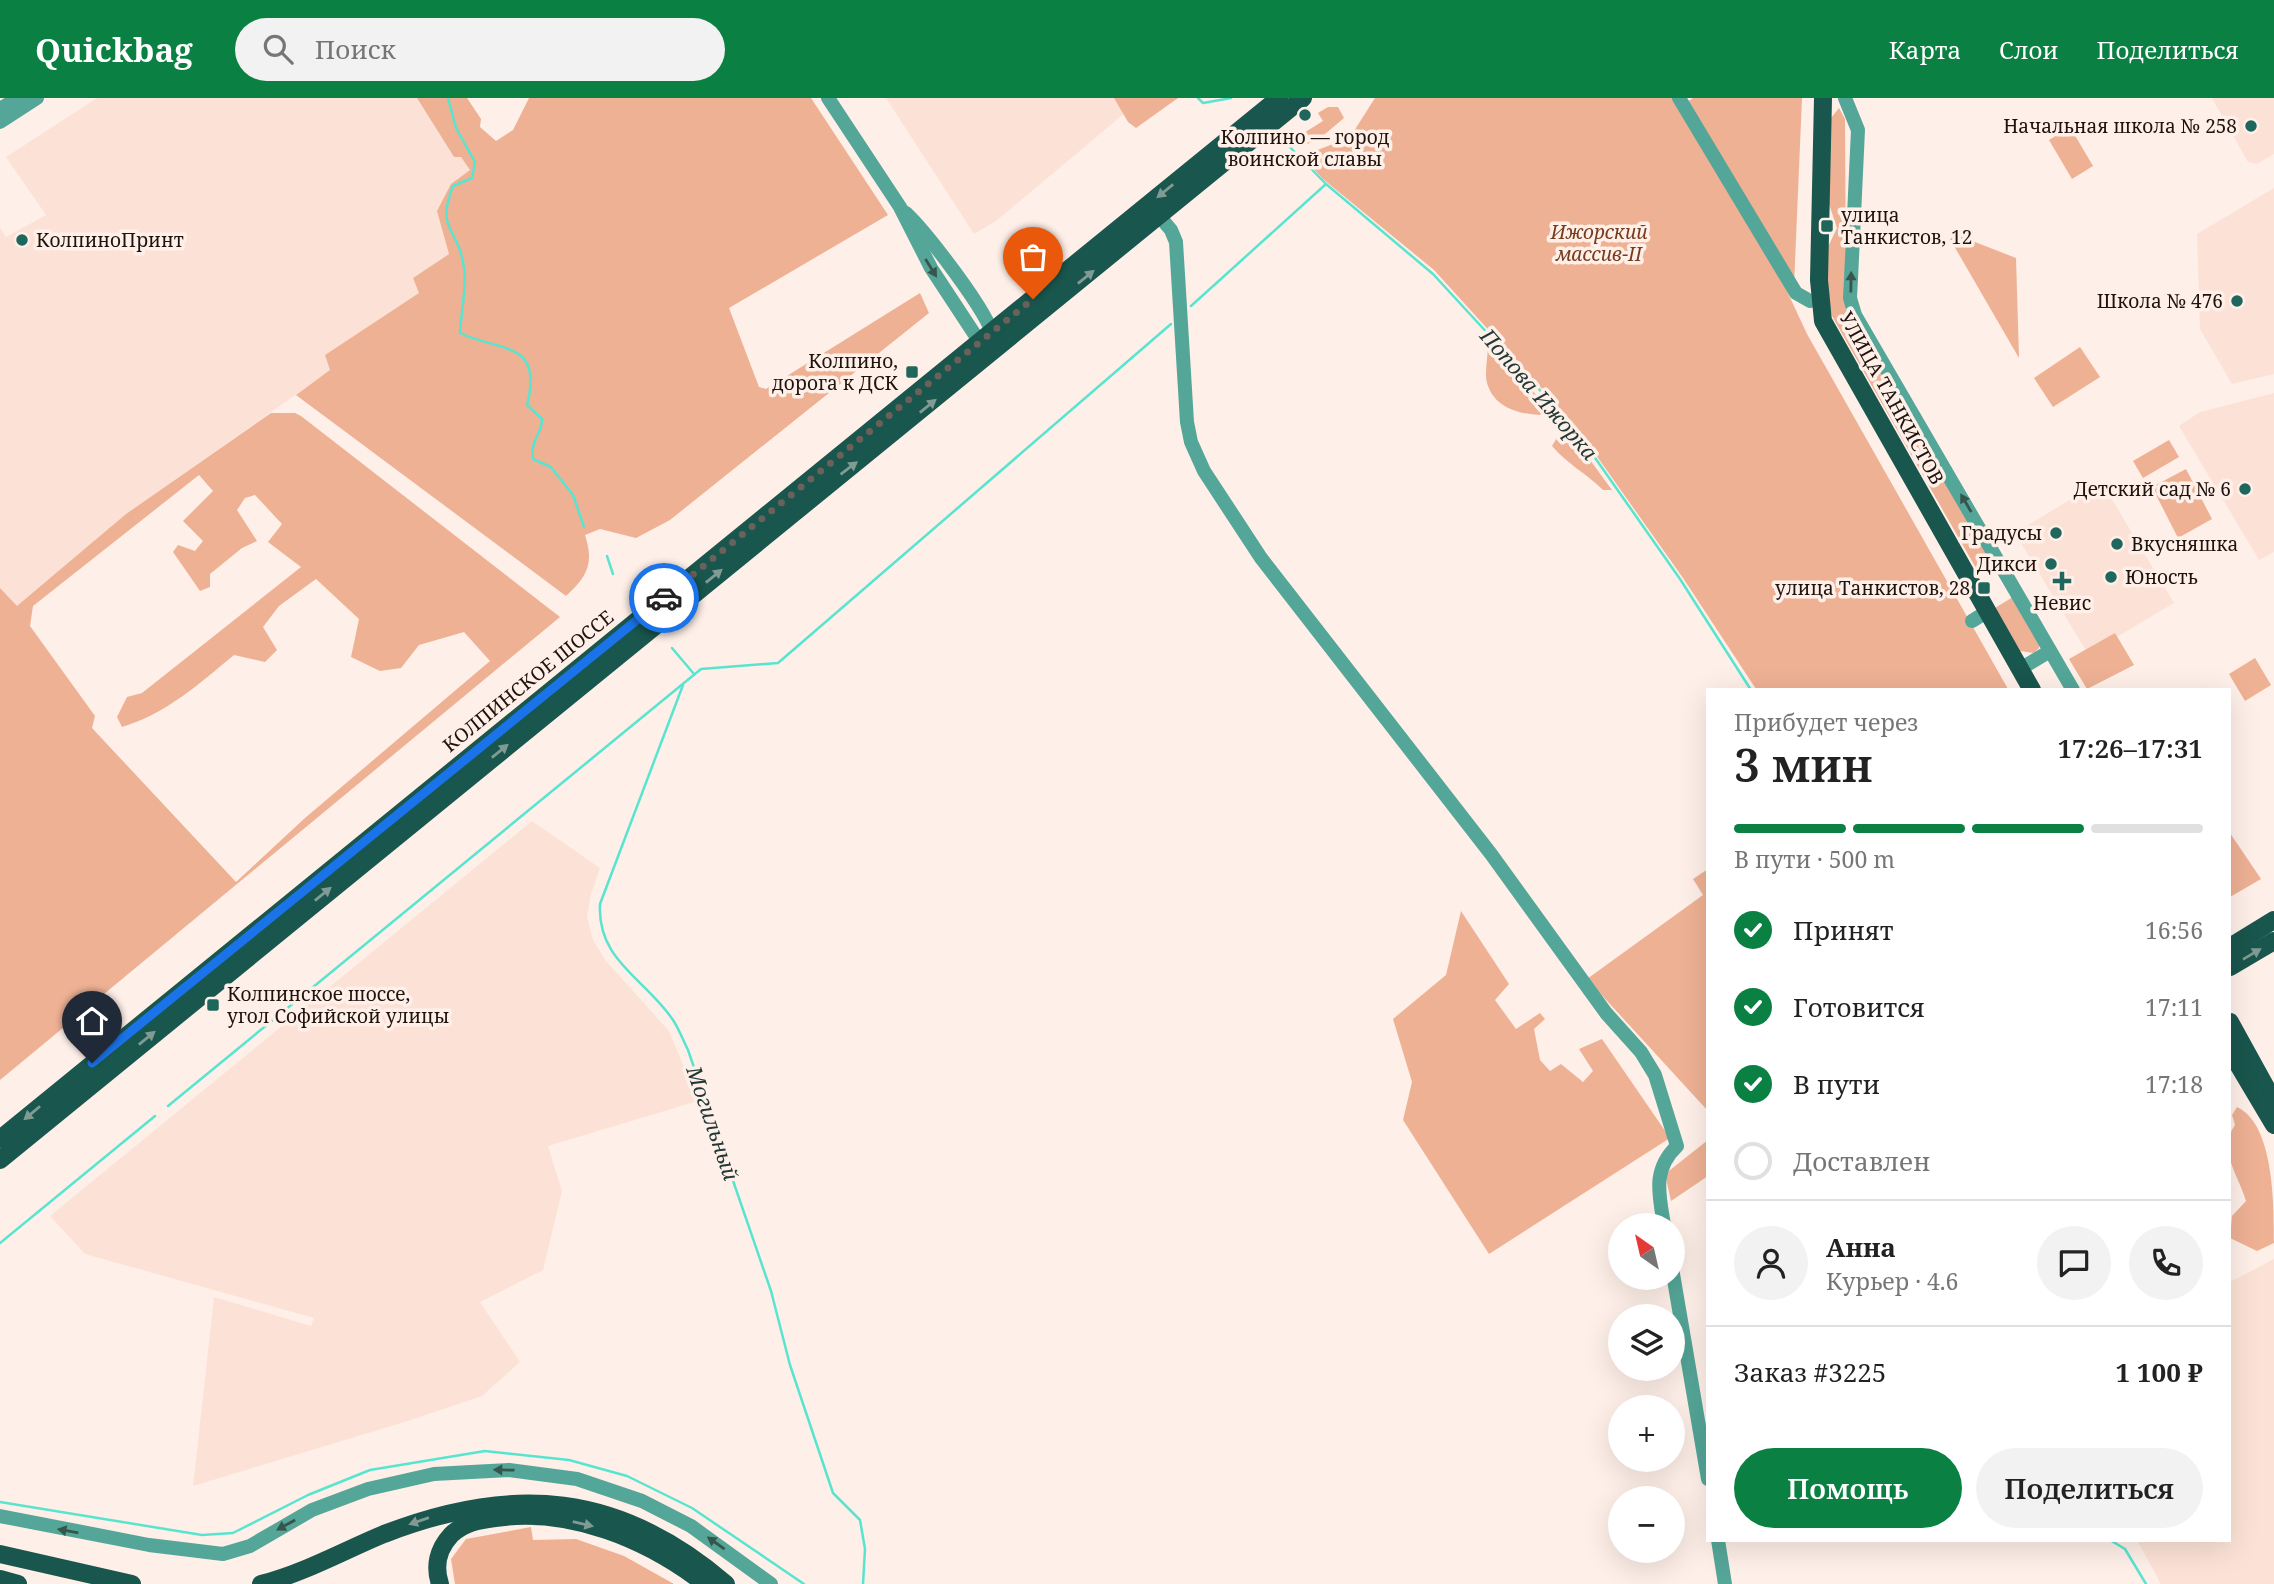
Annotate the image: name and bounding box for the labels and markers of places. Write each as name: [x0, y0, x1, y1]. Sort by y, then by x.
marker: Колпино — город воинской славы: [1297, 107, 1313, 123]
place label: Начальная школа № 258: [2003, 113, 2237, 139]
marker: Начальная школа № 258: [2243, 118, 2259, 134]
place label: Колпино — город воинской славы: [1221, 124, 1390, 172]
place label: улица Танкистов, 12: [1841, 202, 1972, 250]
marker: улица Танкистов, 12: [1819, 218, 1835, 234]
place label: КолпиноПринт: [36, 227, 184, 253]
pin: [1003, 227, 1063, 299]
marker: КолпиноПринт: [14, 232, 30, 248]
place label: Школа № 476: [2097, 288, 2223, 314]
marker: Школа № 476: [2229, 293, 2245, 309]
place label: Колпино, дорога к ДСК: [772, 348, 899, 396]
marker: Колпино, дорога к ДСК: [904, 364, 920, 380]
place label: Детский сад № 6: [2074, 476, 2231, 502]
marker: Детский сад № 6: [2237, 481, 2253, 497]
place label: Градусы: [1961, 520, 2042, 546]
marker: Градусы: [2048, 525, 2064, 541]
place label: Вкусняшка: [2131, 531, 2238, 557]
marker: Вкусняшка: [2109, 536, 2125, 552]
place label: Дикси: [1977, 551, 2037, 577]
marker: Дикси: [2043, 556, 2059, 572]
place label: Юность: [2125, 564, 2198, 590]
marker: Юность: [2103, 569, 2119, 585]
marker: Невис: [2054, 573, 2070, 589]
place label: улица Танкистов, 28: [1775, 575, 1970, 601]
marker: улица Танкистов, 28: [1976, 580, 1992, 596]
place label: Невис: [2033, 590, 2091, 616]
place label: Колпинское шоссе, угол Софийской улицы: [227, 981, 449, 1029]
pin: [62, 991, 122, 1063]
marker: Колпинское шоссе, угол Софийской улицы: [205, 997, 221, 1013]

